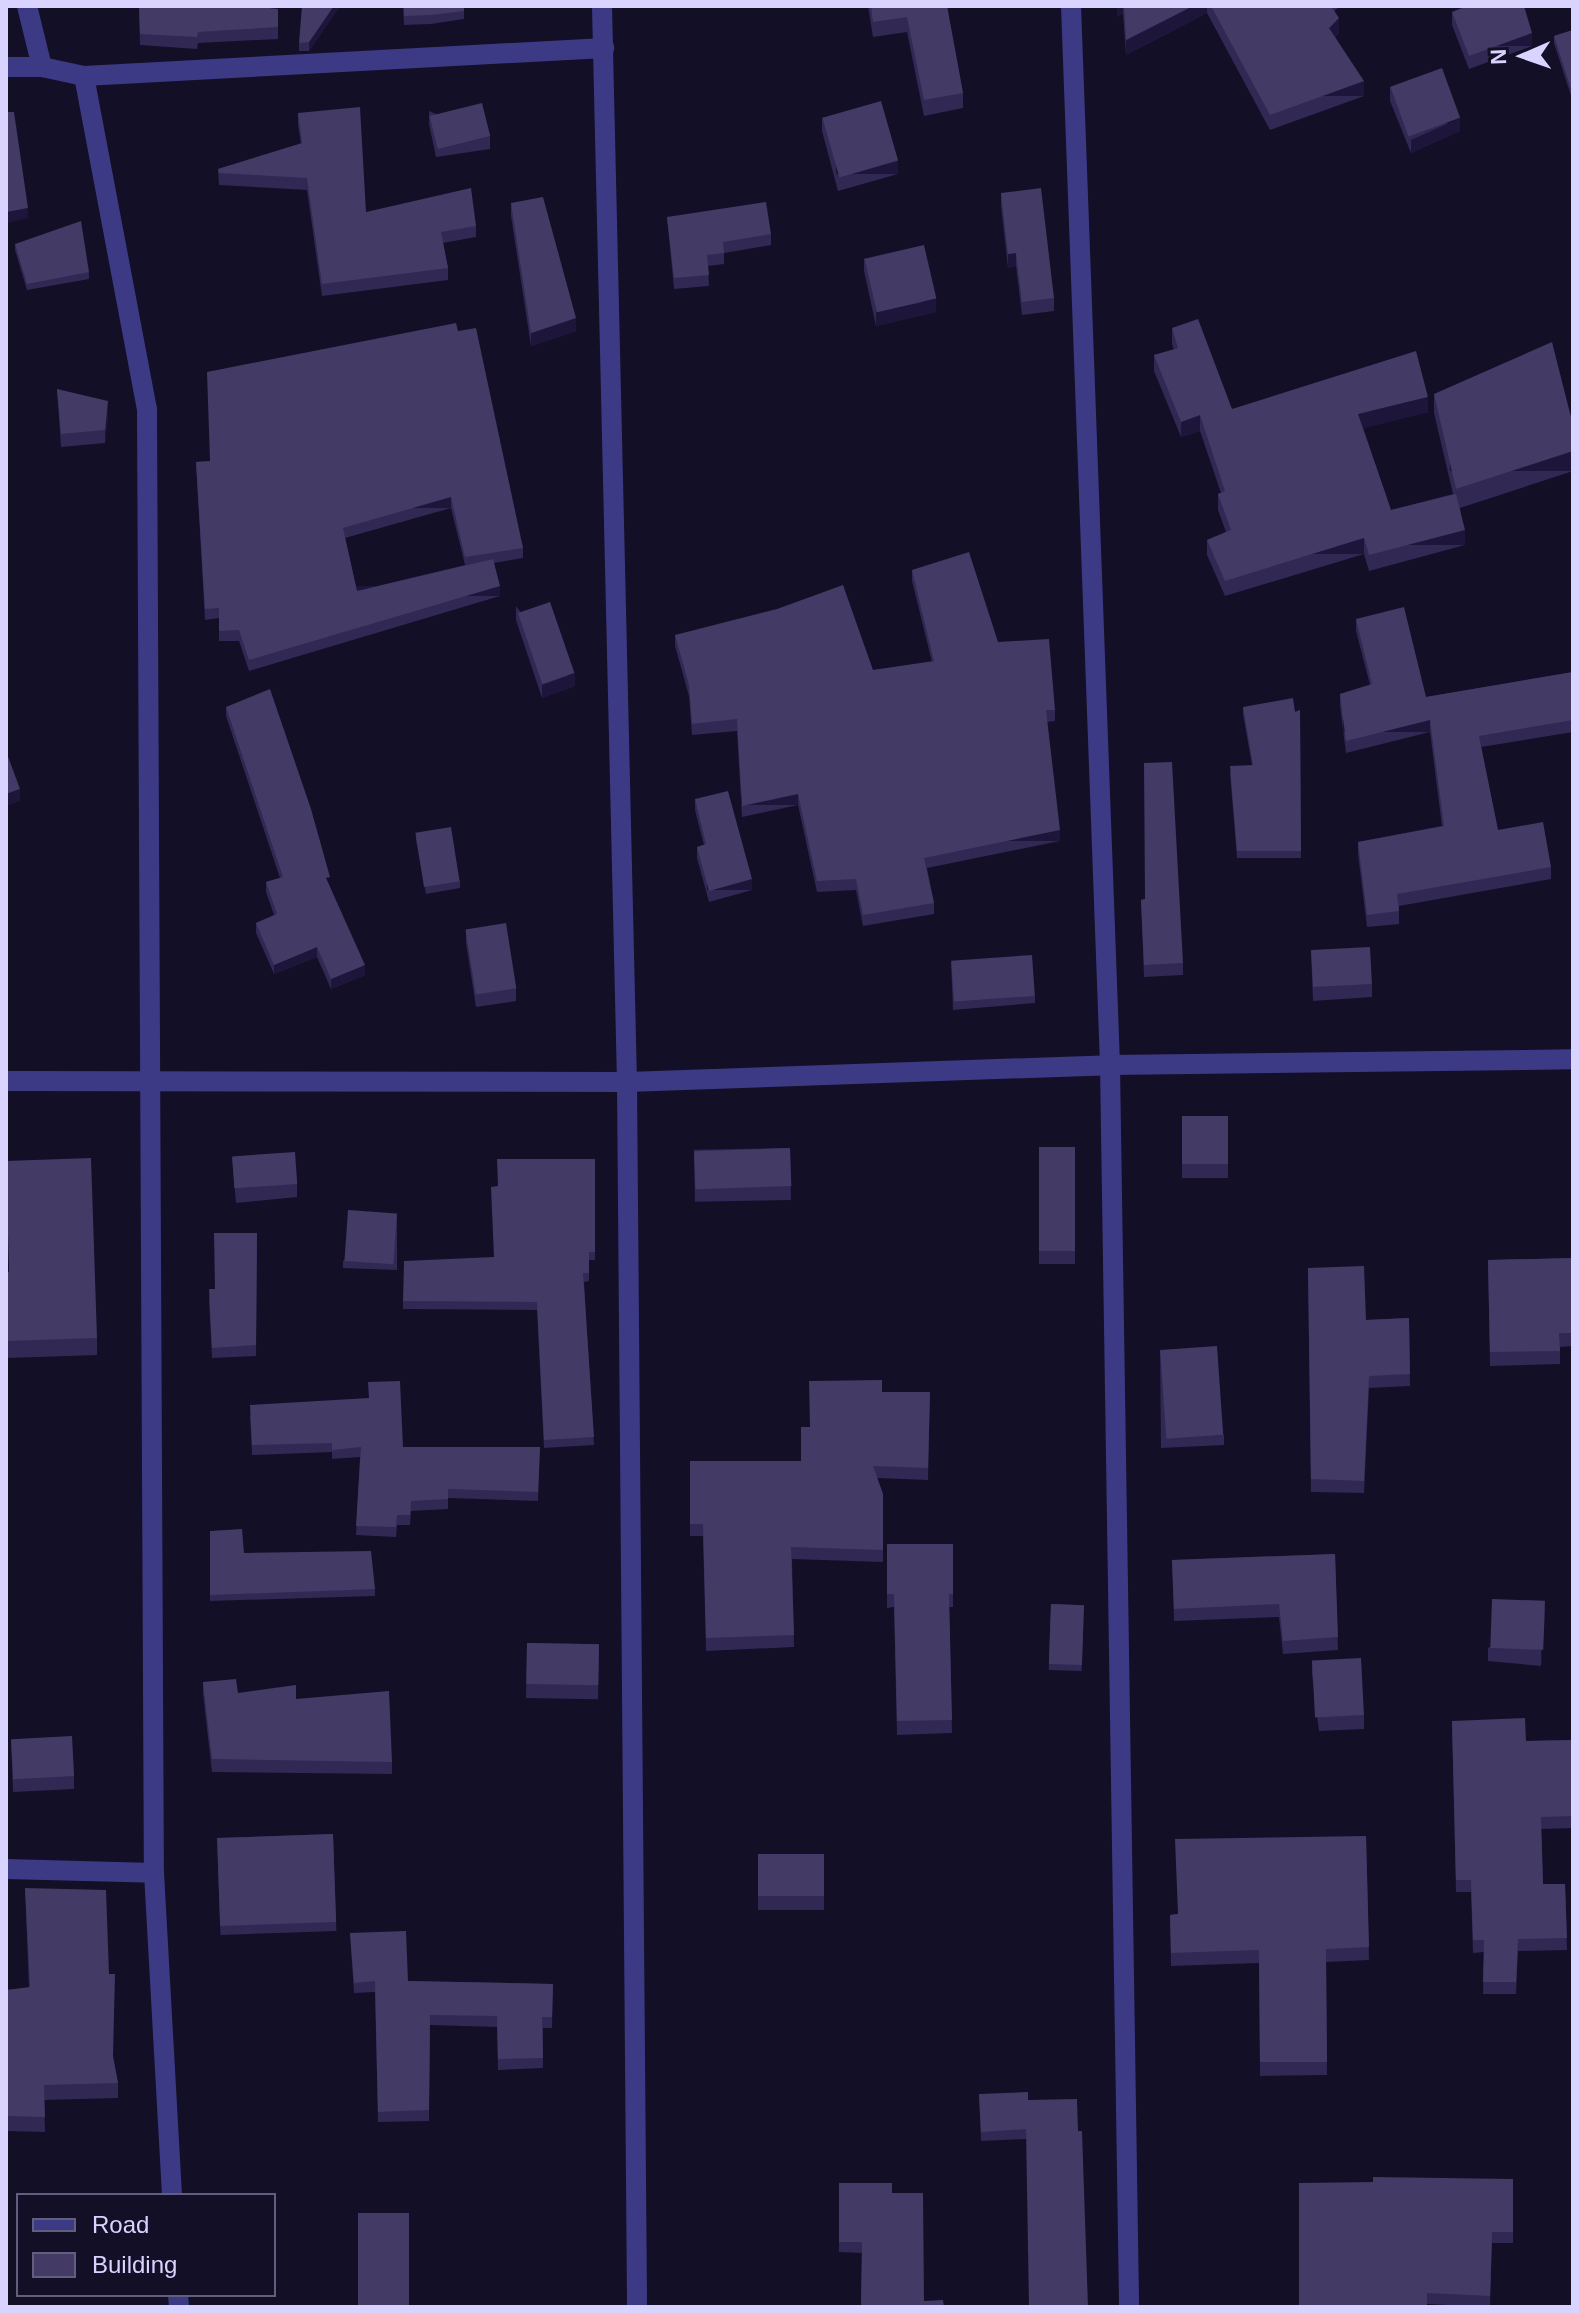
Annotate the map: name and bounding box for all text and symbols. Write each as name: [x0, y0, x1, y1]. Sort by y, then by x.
north arrow: [1483, 16, 1563, 96]
text: N: [1486, 48, 1511, 65]
legend: [16, 2193, 276, 2297]
text: Road: [92, 2211, 149, 2238]
text: Building: [92, 2251, 177, 2278]

